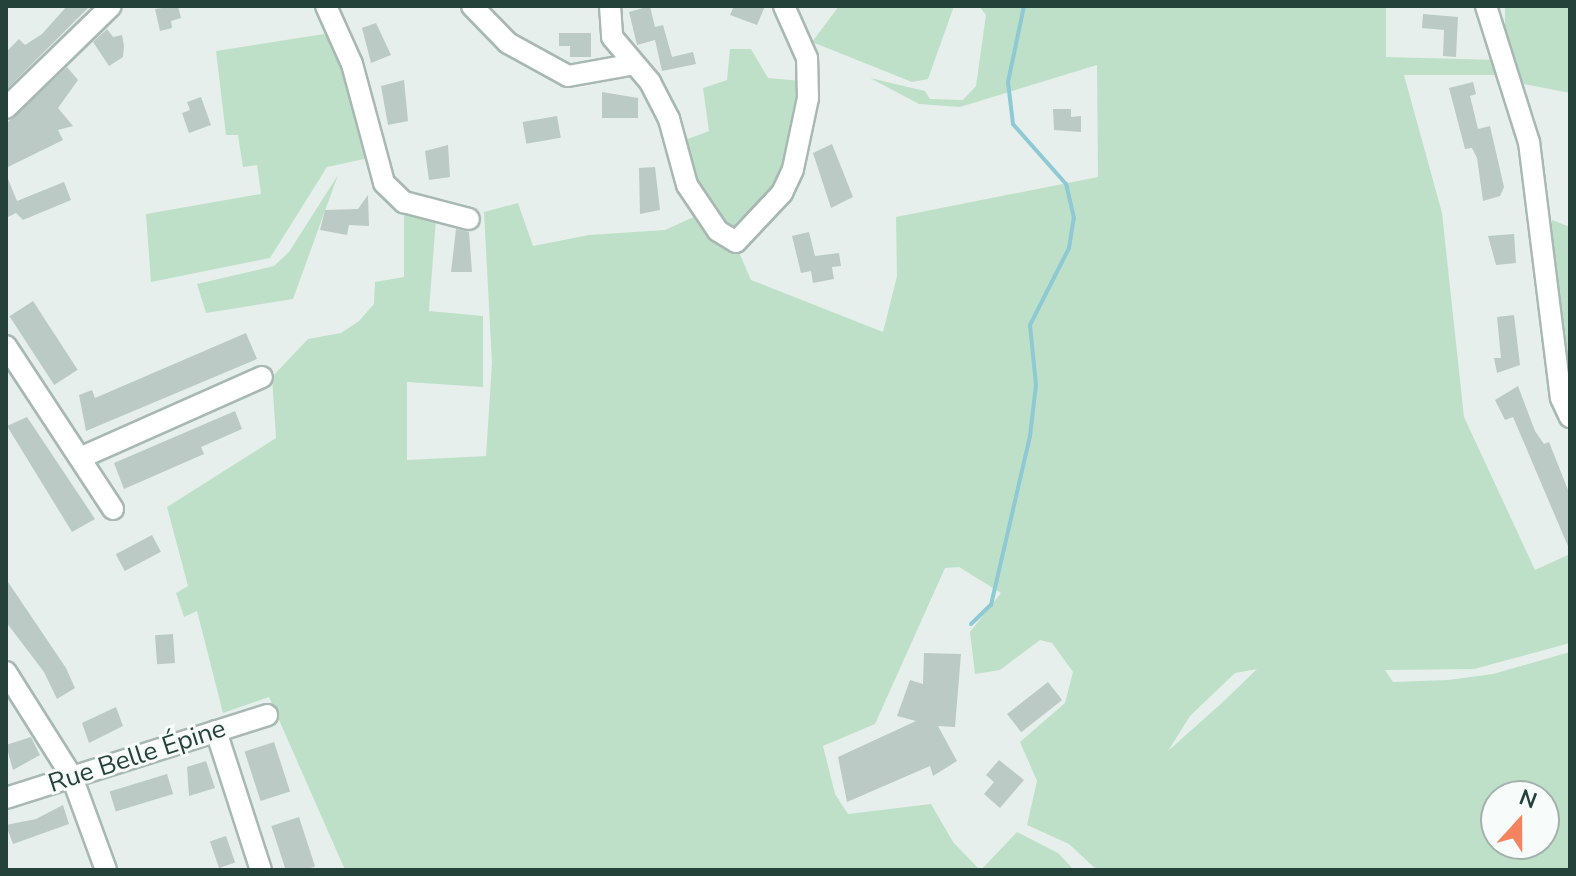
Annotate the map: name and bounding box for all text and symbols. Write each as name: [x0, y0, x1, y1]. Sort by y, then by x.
street label: Rue Belle Épine: [44, 713, 230, 799]
north arrow: [1480, 780, 1560, 860]
text: N: [1515, 783, 1541, 816]

